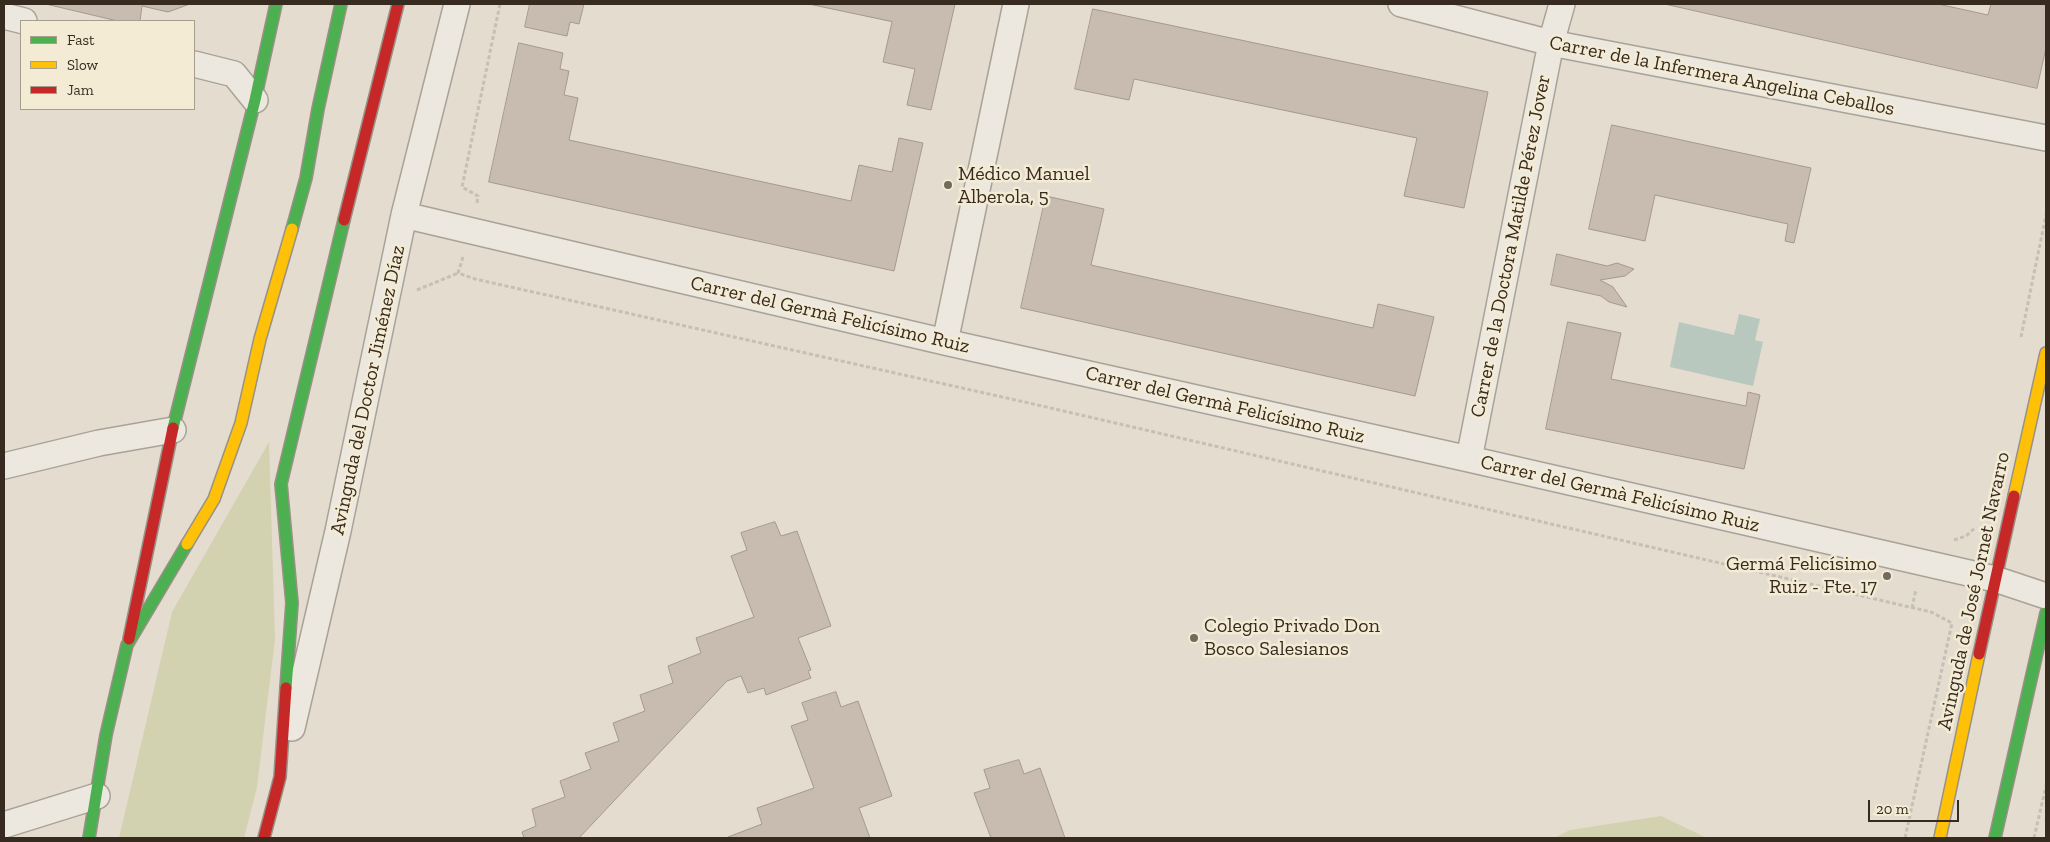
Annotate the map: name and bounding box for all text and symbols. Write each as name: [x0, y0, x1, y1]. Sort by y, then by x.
legend: [20, 20, 195, 110]
text: Fast: [67, 31, 95, 49]
street label: Carrer de la Infermera Angelina Ceballos: [1547, 31, 1897, 121]
text: Slow: [67, 56, 98, 74]
street label: Carrer de la Doctora Matilde Pérez Jover: [1466, 73, 1556, 419]
text: Jam: [67, 81, 94, 99]
place label: Médico Manuel Alberola, 5: [958, 162, 1090, 209]
marker: Médico Manuel Alberola, 5: [942, 179, 954, 191]
street label: Avinguda del Doctor Jiménez Díaz: [326, 243, 410, 537]
street label: Carrer del Germà Felicísimo Ruiz: [688, 271, 972, 359]
street label: Carrer del Germà Felicísimo Ruiz: [1083, 361, 1367, 449]
street label: Carrer del Germà Felicísimo Ruiz: [1478, 450, 1762, 538]
street label: Avinguda de José Jornet Navarro: [1933, 450, 2015, 732]
place label: Germá Felicísimo Ruiz - Fte. 17: [1726, 552, 1877, 599]
marker: Germá Felicísimo Ruiz - Fte. 17: [1881, 570, 1893, 582]
place label: Colegio Privado Don Bosco Salesianos: [1204, 614, 1380, 661]
marker: Colegio Privado Don Bosco Salesianos: [1188, 632, 1200, 644]
scale bar: [1870, 790, 1961, 822]
text: 20 m: [1876, 800, 1909, 818]

